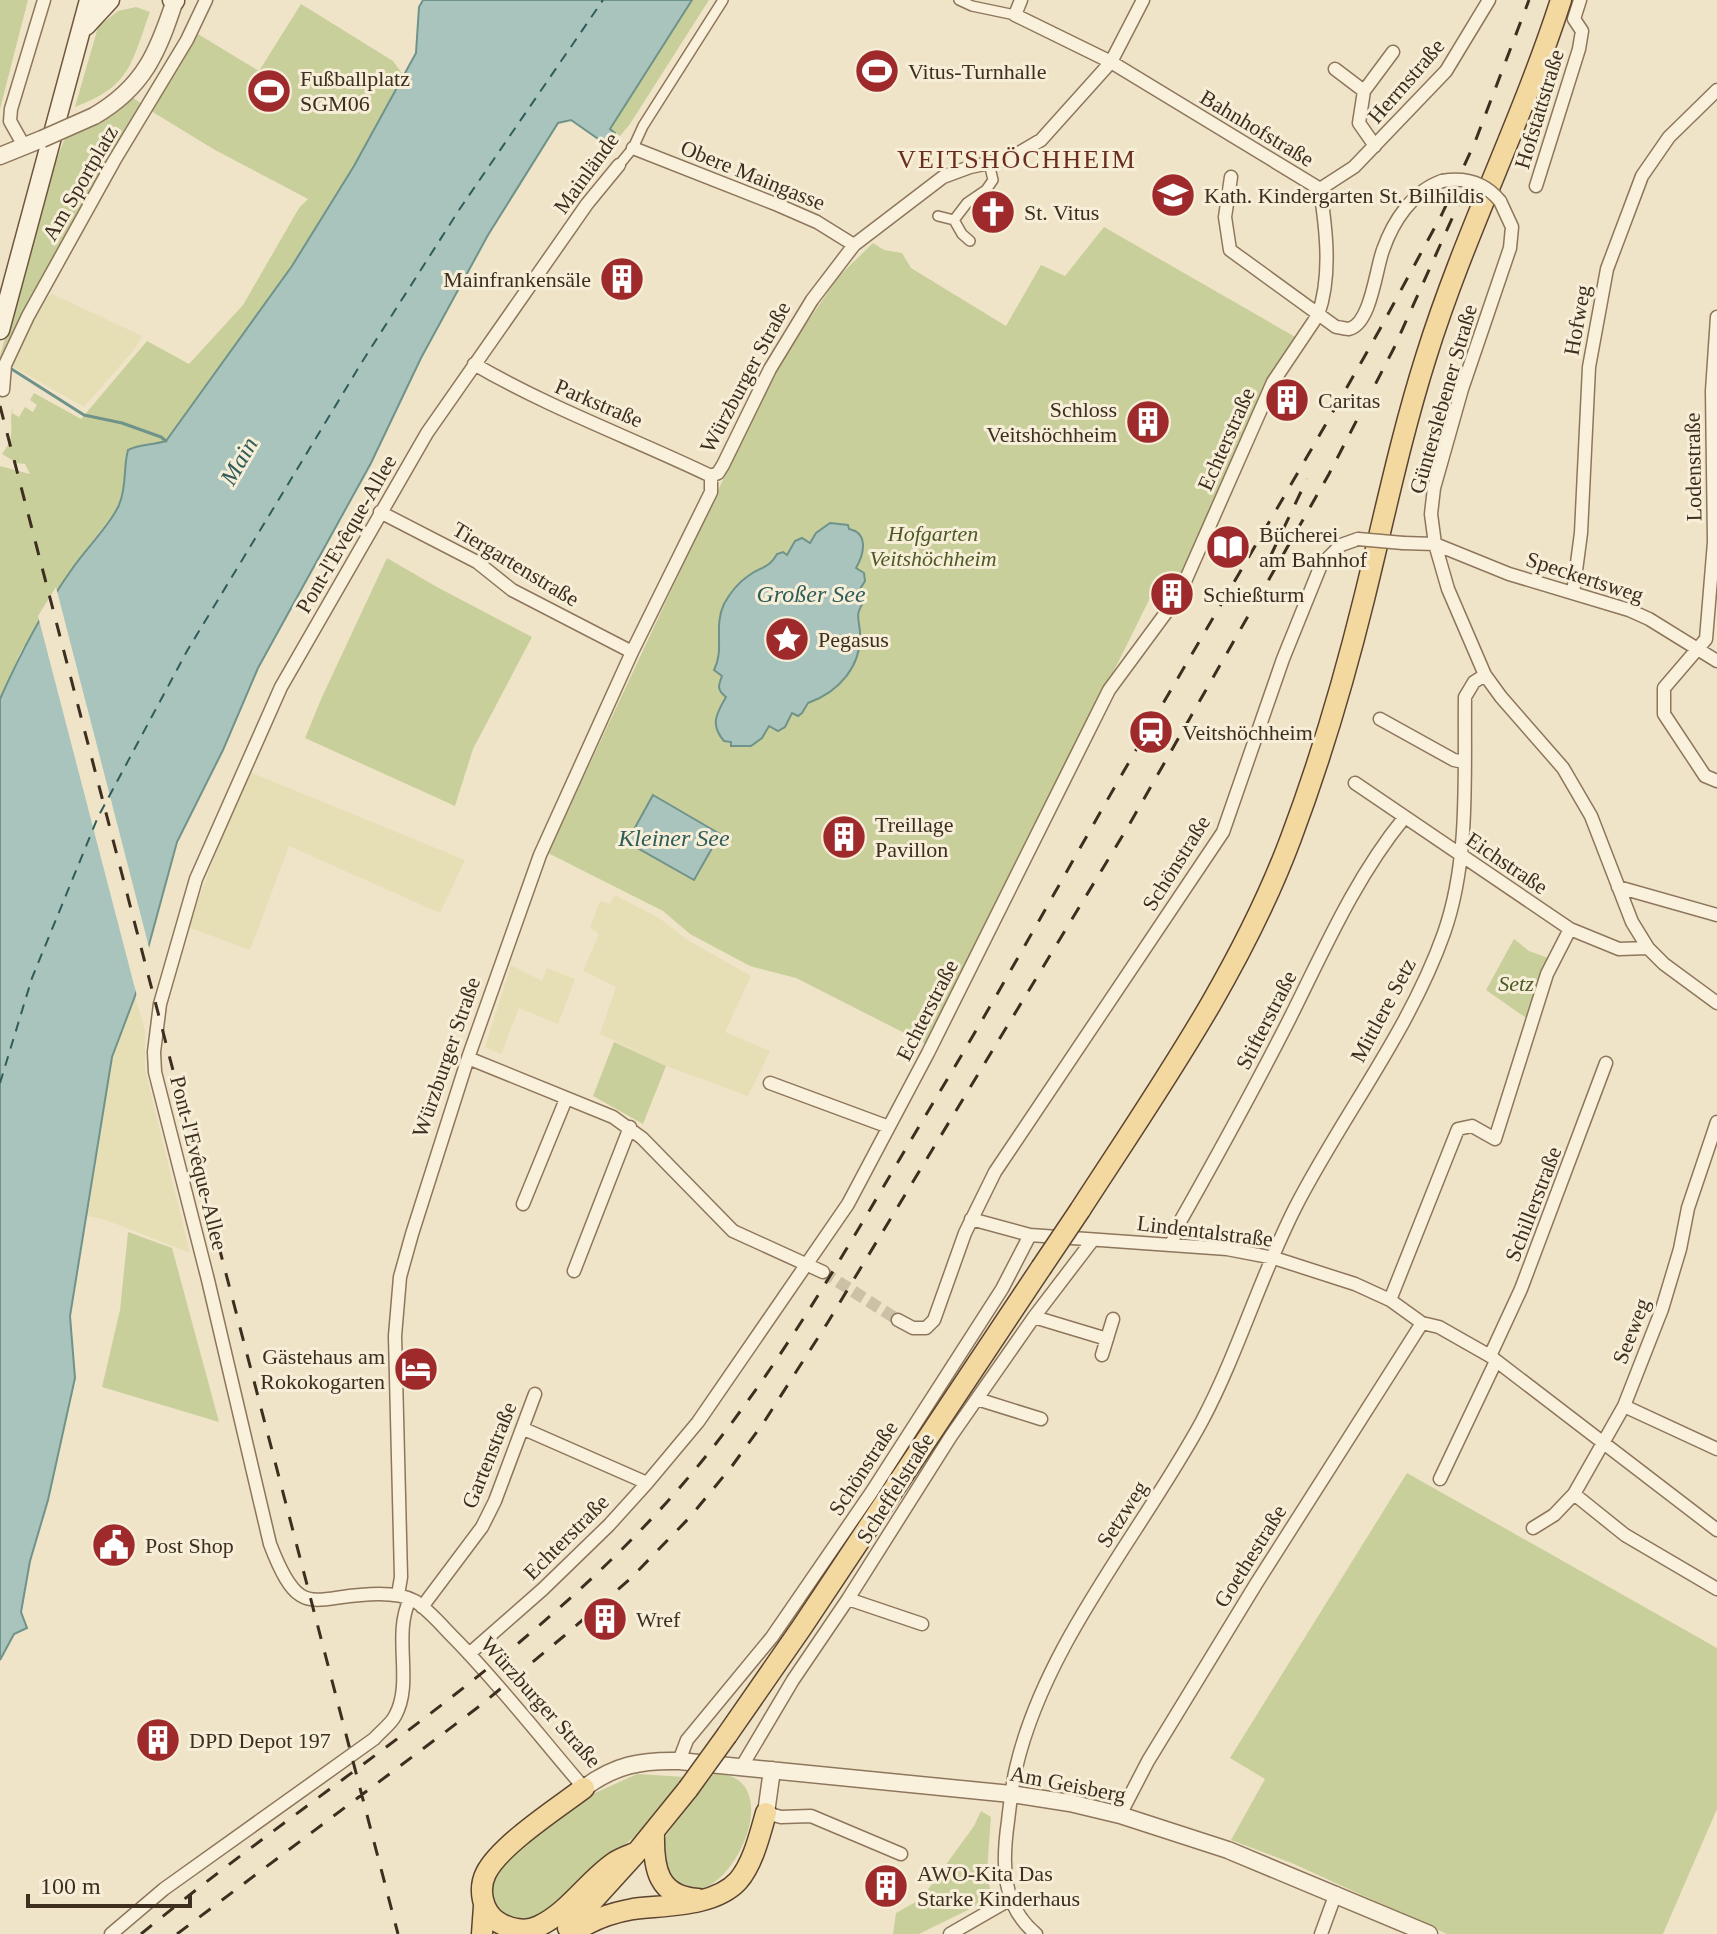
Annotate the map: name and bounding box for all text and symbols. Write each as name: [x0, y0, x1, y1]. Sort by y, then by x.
street label: Herrnstraße: [1363, 34, 1449, 128]
street label: Hofstattstraße: [1509, 46, 1569, 172]
sports icon: Vitus-Turnhalle: [853, 47, 901, 95]
place label: Vitus-Turnhalle: [908, 59, 1046, 84]
place label: Fußballplatz SGM06: [300, 66, 410, 116]
sports icon: Fußballplatz SGM06: [245, 67, 293, 115]
street label: Bahnhofstraße: [1196, 84, 1318, 172]
street label: Am Sportplatz: [37, 121, 123, 245]
street label: Mainlände: [548, 128, 624, 218]
street label: Obere Maingasse: [677, 135, 829, 215]
district label: VEITSHÖCHHEIM: [897, 145, 1137, 174]
school or university icon: Kath. Kindergarten St. Bilhildis: [1149, 171, 1197, 219]
place label: Kath. Kindergarten St. Bilhildis: [1204, 183, 1484, 208]
church icon: St. Vitus: [969, 188, 1017, 236]
place label: St. Vitus: [1024, 200, 1099, 225]
building icon: Mainfrankensäle: [598, 255, 646, 303]
place label: Mainfrankensäle: [443, 267, 591, 292]
street label: Hofweg: [1559, 283, 1595, 357]
street label: Würzburger Straße: [695, 297, 795, 457]
street label: Günterslebener Straße: [1404, 301, 1482, 497]
street label: Parkstraße: [551, 373, 647, 433]
building icon: Caritas: [1263, 376, 1311, 424]
street label: Echterstraße: [1192, 384, 1260, 494]
place label: Caritas: [1318, 388, 1380, 413]
place label: Schloss Veitshöchheim: [986, 397, 1117, 447]
building icon: Schloss Veitshöchheim: [1124, 398, 1172, 446]
street label: Lodenstraße: [1680, 412, 1706, 522]
water label: Main: [215, 433, 263, 490]
street label: Pont-l'Evêque-Allee: [291, 450, 401, 618]
street label: Tiergartenstraße: [448, 516, 584, 612]
park label: Hofgarten Veitshöchheim: [869, 521, 997, 571]
place label: Bücherei am Bahnhof: [1259, 522, 1368, 572]
library icon: Bücherei am Bahnhof: [1204, 523, 1252, 571]
street label: Speckertsweg: [1523, 546, 1647, 608]
building icon: Schießturm: [1148, 570, 1196, 618]
water label: Großer See: [756, 581, 866, 607]
place label: Schießturm: [1203, 582, 1304, 607]
place icon: Pegasus: [763, 615, 811, 663]
place label: Pegasus: [818, 627, 889, 652]
station icon: Veitshöchheim: [1127, 708, 1175, 756]
place label: Veitshöchheim: [1182, 720, 1313, 745]
street label: Schönstraße: [1137, 811, 1215, 915]
place label: Treillage Pavillon: [875, 812, 954, 862]
building icon: Treillage Pavillon: [820, 813, 868, 861]
water label: Kleiner See: [617, 825, 730, 851]
street label: Eichstraße: [1462, 827, 1552, 899]
street label: Mittlere Setz: [1345, 953, 1421, 1066]
street label: Echterstraße: [891, 955, 963, 1065]
street label: Stifterstraße: [1230, 966, 1302, 1074]
park label: Setz: [1498, 971, 1534, 996]
street label: Würzburger Straße: [407, 974, 485, 1140]
street label: Pont-l'Evêque-Allee: [165, 1073, 233, 1253]
street label: Schillerstraße: [1500, 1143, 1566, 1265]
street label: Lindentalstraße: [1136, 1210, 1274, 1252]
street label: Seeweg: [1607, 1295, 1655, 1367]
place label: Gästehaus am Rokokogarten: [260, 1344, 385, 1394]
hotel icon: Gästehaus am Rokokogarten: [392, 1345, 440, 1393]
street label: Gartenstraße: [456, 1398, 522, 1512]
street label: Schönstraße: [823, 1416, 903, 1520]
street label: Scheffelstraße: [851, 1428, 939, 1548]
street label: Setzweg: [1091, 1476, 1153, 1552]
street label: Echterstraße: [518, 1489, 614, 1585]
street label: Goethestraße: [1209, 1500, 1291, 1612]
public building icon: Post Shop: [90, 1521, 138, 1569]
place label: Post Shop: [145, 1533, 234, 1558]
building icon: Wref: [581, 1595, 629, 1643]
place label: Wref: [636, 1607, 681, 1632]
street label: Würzburger Straße: [476, 1631, 606, 1773]
building icon: DPD Depot 197: [134, 1716, 182, 1764]
place label: DPD Depot 197: [189, 1728, 331, 1753]
street label: Am Geisberg: [1008, 1761, 1128, 1807]
scale bar: [28, 1858, 190, 1908]
place label: AWO-Kita Das Starke Kinderhaus: [917, 1861, 1080, 1911]
building icon: AWO-Kita Das Starke Kinderhaus: [862, 1862, 910, 1910]
text: 100 m: [40, 1873, 101, 1899]

